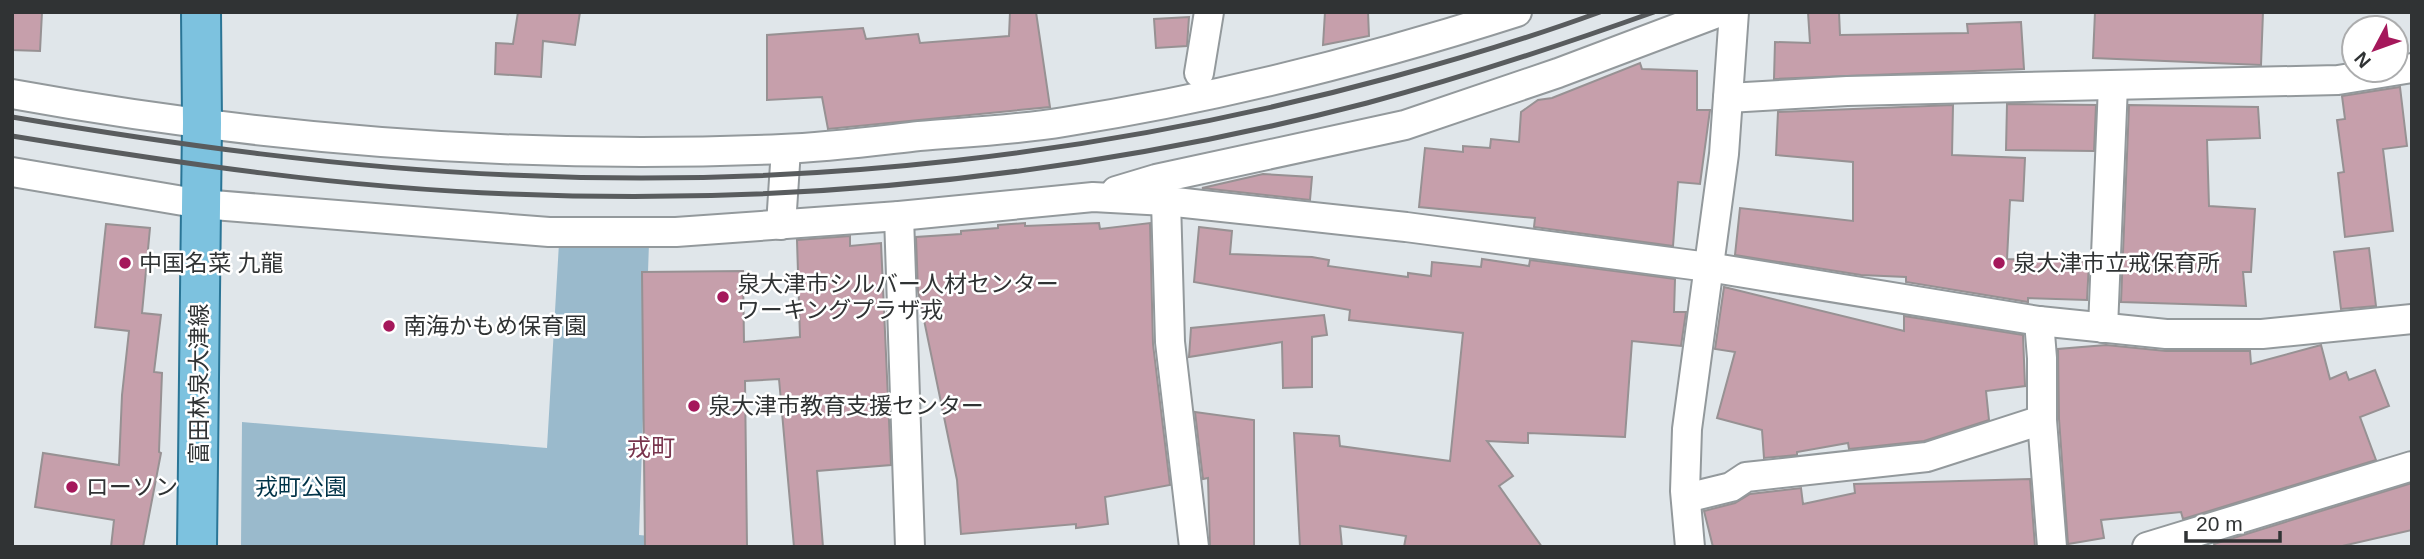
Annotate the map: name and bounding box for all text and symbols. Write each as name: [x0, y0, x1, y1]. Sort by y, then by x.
north arrow: [2340, 14, 2410, 84]
text: N: [2350, 48, 2375, 72]
place label: 中国名菜 九龍: [139, 250, 283, 276]
place label: 泉大津市立戒保育所: [2013, 250, 2220, 276]
marker: 中国名菜 九龍: [117, 255, 133, 271]
marker: 泉大津市立戒保育所: [1991, 255, 2007, 271]
place label: 泉大津市シルバー人材センター ワーキングプラザ戎: [737, 271, 1059, 323]
marker: 泉大津市シルバー人材センター ワーキングプラザ戎: [715, 289, 731, 305]
street label: 富田林泉大津線: [186, 304, 212, 465]
place label: 南海かもめ保育園: [403, 313, 587, 339]
marker: 南海かもめ保育園: [381, 318, 397, 334]
place label: 泉大津市教育支援センター: [708, 393, 984, 419]
marker: 泉大津市教育支援センター: [686, 398, 702, 414]
district label: 戎町: [627, 434, 675, 461]
place label: ローソン: [86, 474, 178, 500]
park label: 戎町公園: [255, 474, 347, 500]
marker: ローソン: [64, 479, 80, 495]
scale bar: [2186, 500, 2280, 544]
text: 20 m: [2196, 512, 2243, 535]

